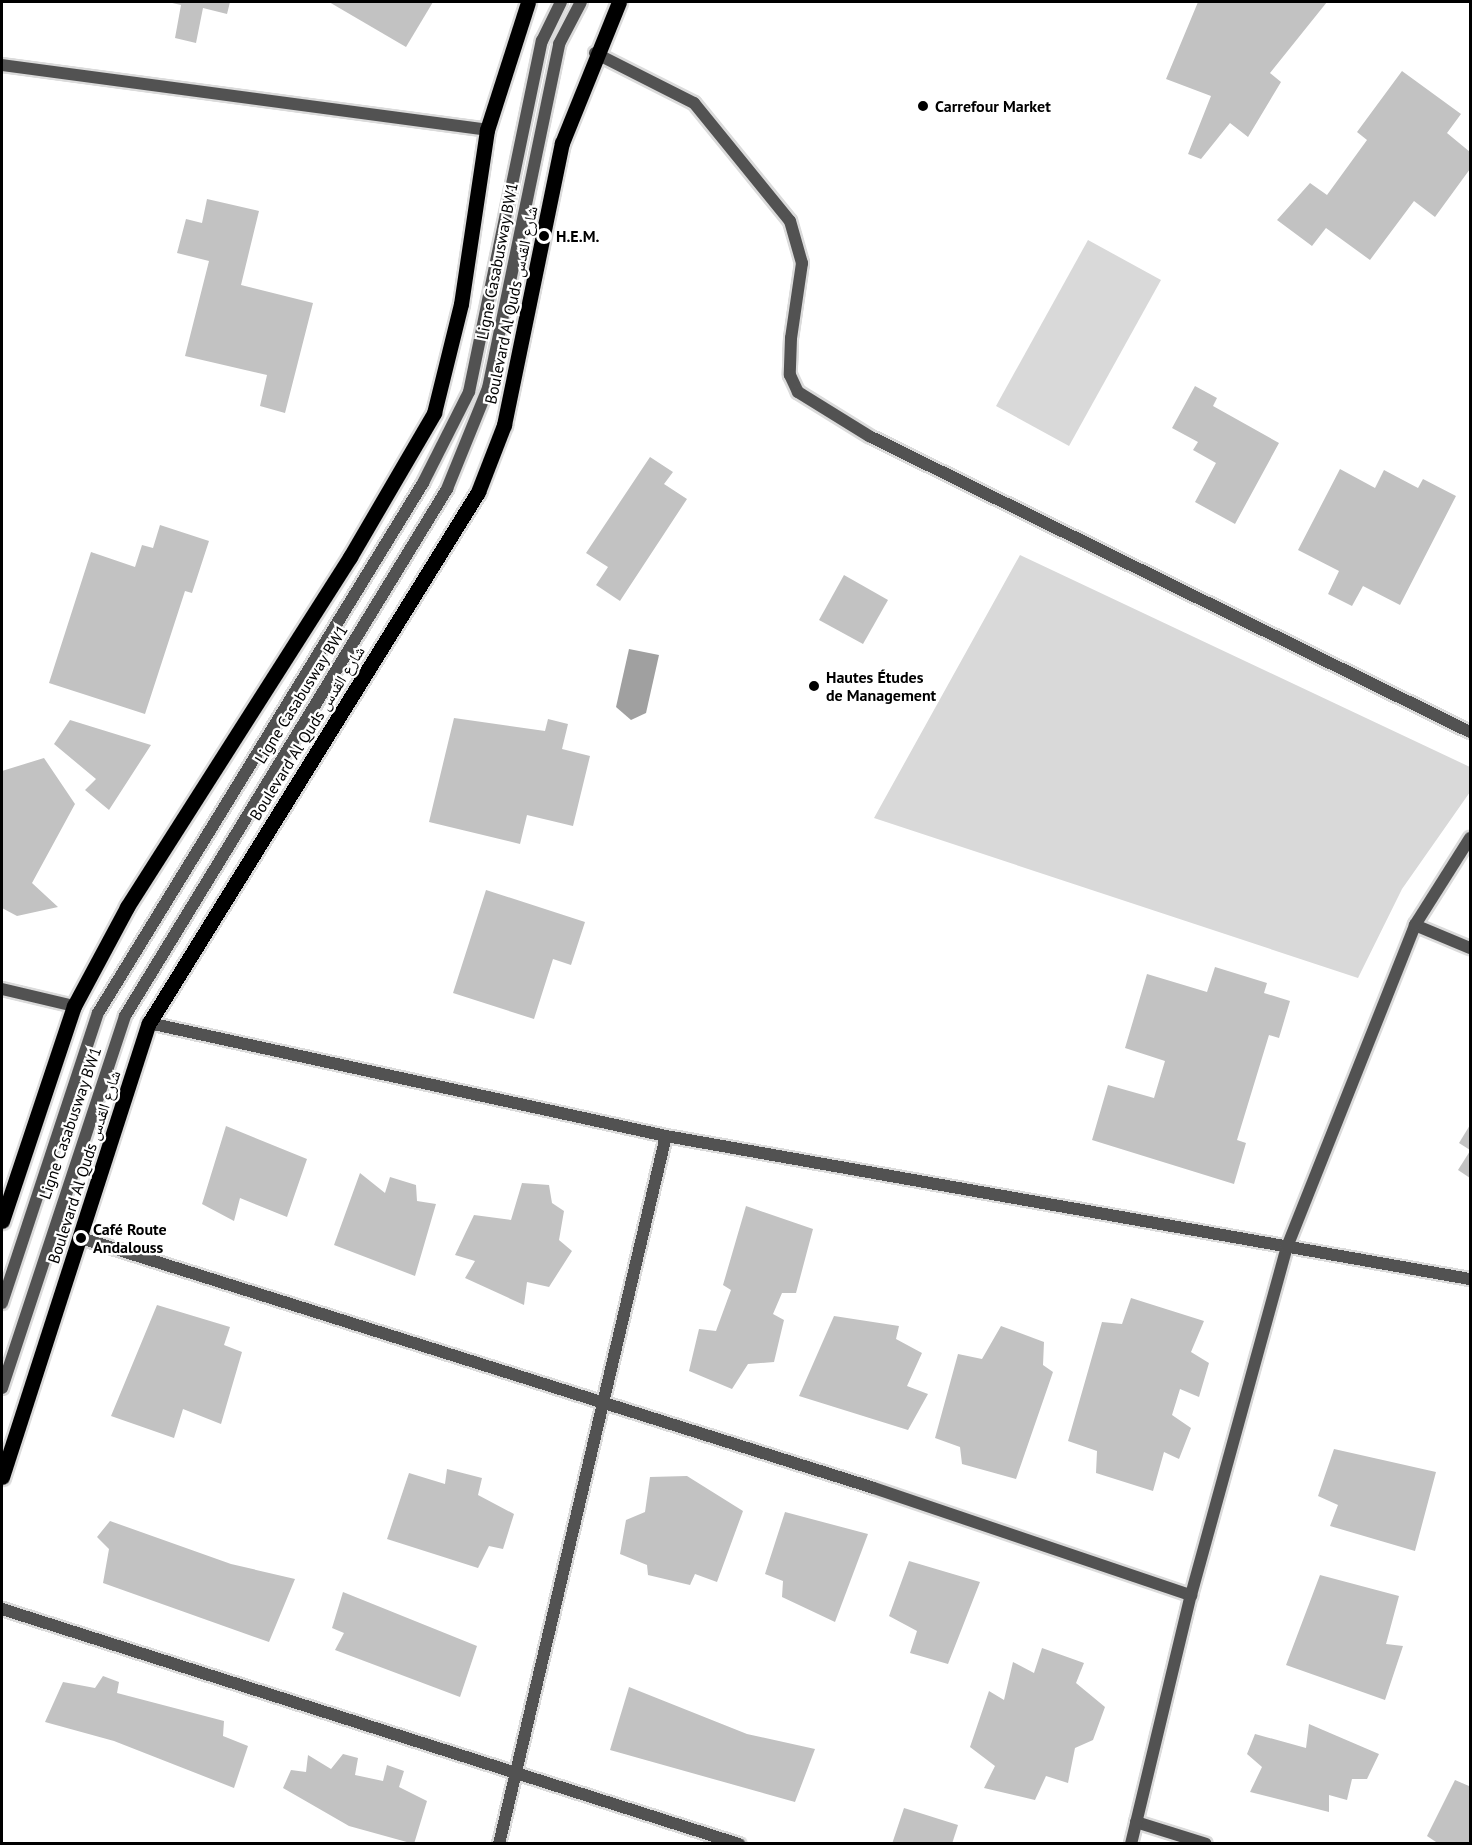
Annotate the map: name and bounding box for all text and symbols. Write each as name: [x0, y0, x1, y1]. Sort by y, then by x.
place label: Carrefour Market: [935, 96, 1051, 116]
marker: Carrefour Market: [916, 99, 930, 113]
street label: Ligne Casabusway BW1: [472, 180, 522, 342]
street label: Boulevard Al Quds شارع القدس: [481, 204, 541, 406]
place label: H.E.M.: [556, 226, 599, 246]
marker: H.E.M.: [537, 229, 551, 243]
street label: Ligne Casabusway BW1: [250, 621, 352, 767]
street label: Boulevard Al Quds شارع القدس: [245, 642, 369, 824]
place label: Hautes Études de Management: [826, 667, 936, 705]
marker: Hautes Études de Management: [807, 679, 821, 693]
street label: Ligne Casabusway BW1: [35, 1044, 105, 1202]
street label: Boulevard Al Quds شارع القدس: [44, 1068, 124, 1266]
place label: Café Route Andalouss: [93, 1219, 167, 1257]
marker: Café Route Andalouss: [74, 1231, 88, 1245]

